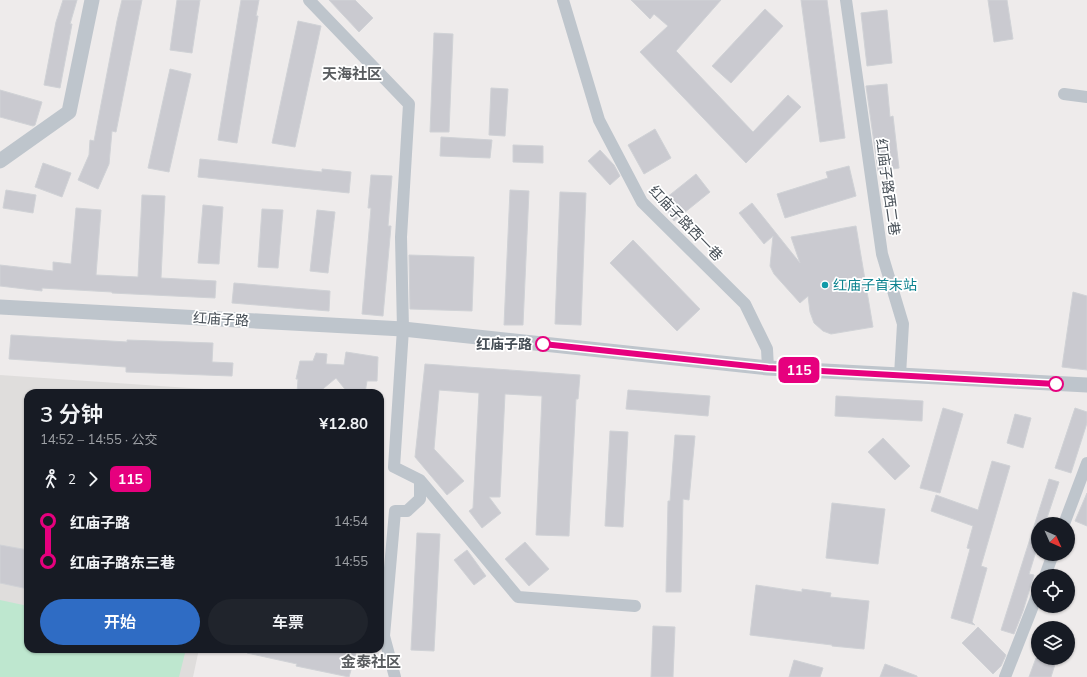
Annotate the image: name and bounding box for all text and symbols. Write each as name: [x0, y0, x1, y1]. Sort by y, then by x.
district label: 天海社区: [322, 64, 382, 83]
street label: 红庙子路西二巷: [872, 137, 904, 237]
street label: 红庙子路西一巷: [645, 182, 727, 264]
place label: 红庙子首末站: [833, 276, 917, 294]
marker: 红庙子首末站: [820, 280, 830, 290]
street label: 红庙子路: [193, 309, 249, 329]
place label: 红庙子路: [476, 335, 532, 353]
marker: 红庙子路: [535, 336, 551, 352]
line badge: 115: [776, 357, 822, 383]
text: 115: [786, 361, 812, 379]
unlabelled marker: [1048, 376, 1064, 392]
text: 3 分钟: [40, 400, 103, 428]
text: ¥12.80: [319, 414, 368, 433]
text: 14:52 – 14:55 · 公交: [40, 431, 157, 447]
icon: walk: [40, 468, 62, 490]
icon: forward: [82, 468, 104, 490]
text: 115: [118, 470, 143, 488]
text: 2: [68, 471, 76, 487]
text: 红庙子路: [70, 513, 130, 532]
text: 14:54: [334, 513, 368, 529]
north arrow: [1031, 517, 1075, 561]
map controls: [1031, 517, 1075, 665]
text: 红庙子路东三巷: [70, 553, 175, 572]
text: 14:55: [334, 553, 368, 569]
button: locate: [1031, 569, 1075, 613]
button: 开始: [40, 599, 200, 645]
button: 车票: [208, 599, 368, 645]
button: layers: [1031, 621, 1075, 665]
district label: 金泰社区: [341, 652, 401, 671]

